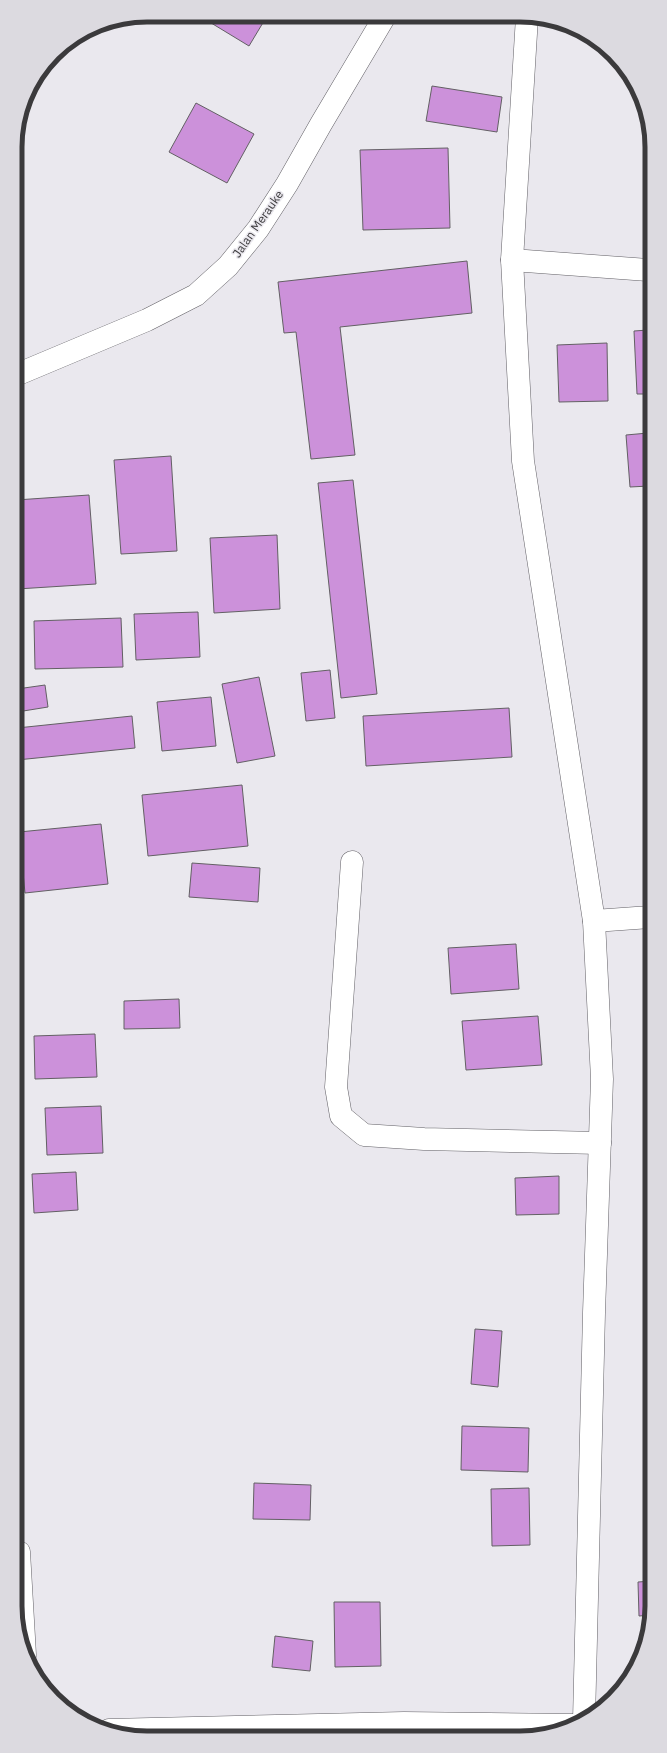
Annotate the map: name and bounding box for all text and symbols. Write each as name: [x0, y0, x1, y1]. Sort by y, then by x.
street label: Jalan Merauke: [229, 187, 286, 260]

